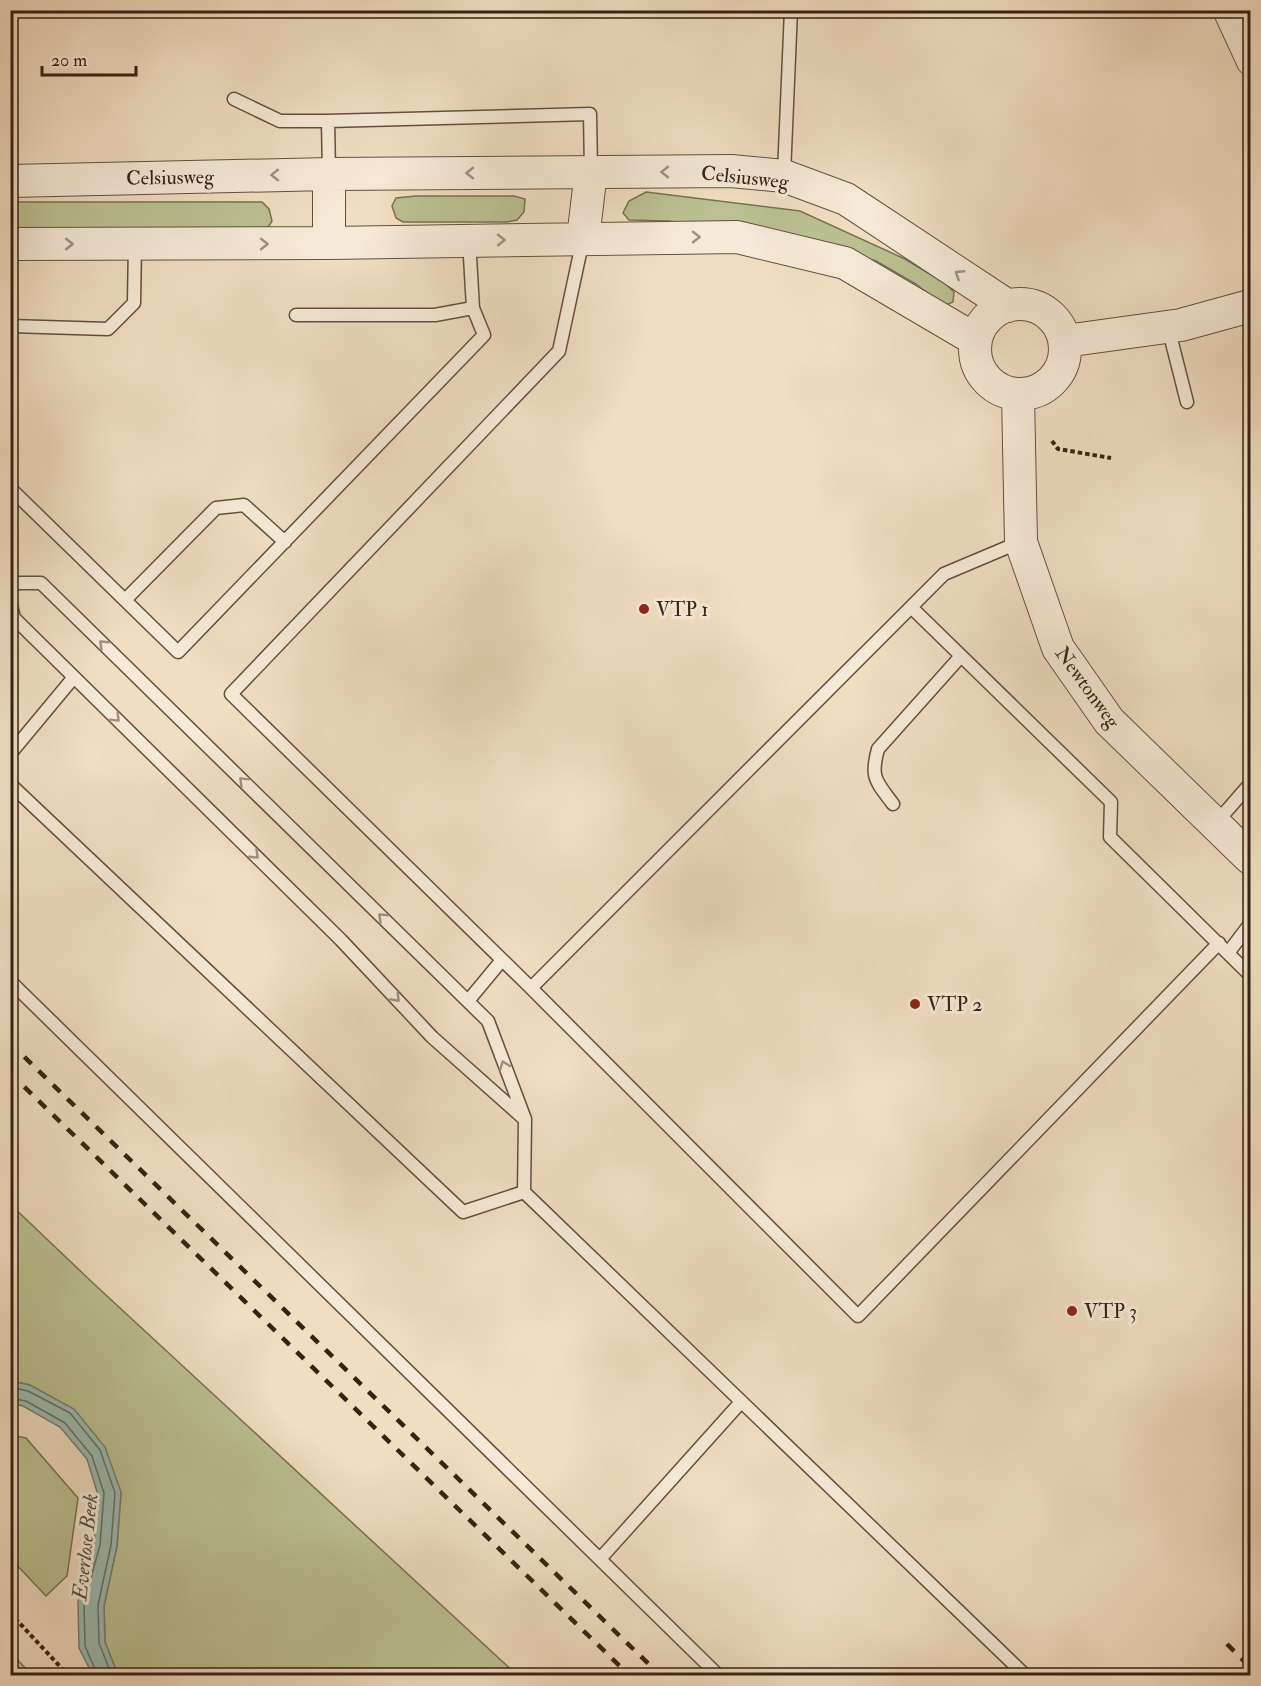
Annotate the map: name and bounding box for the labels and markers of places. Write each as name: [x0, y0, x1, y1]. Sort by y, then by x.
place label: VTP 1: [656, 597, 708, 622]
marker: VTP 1: [637, 602, 651, 616]
place label: VTP 2: [927, 992, 982, 1017]
marker: VTP 2: [908, 997, 922, 1011]
place label: VTP 3: [1084, 1299, 1137, 1324]
marker: VTP 3: [1065, 1304, 1079, 1318]

